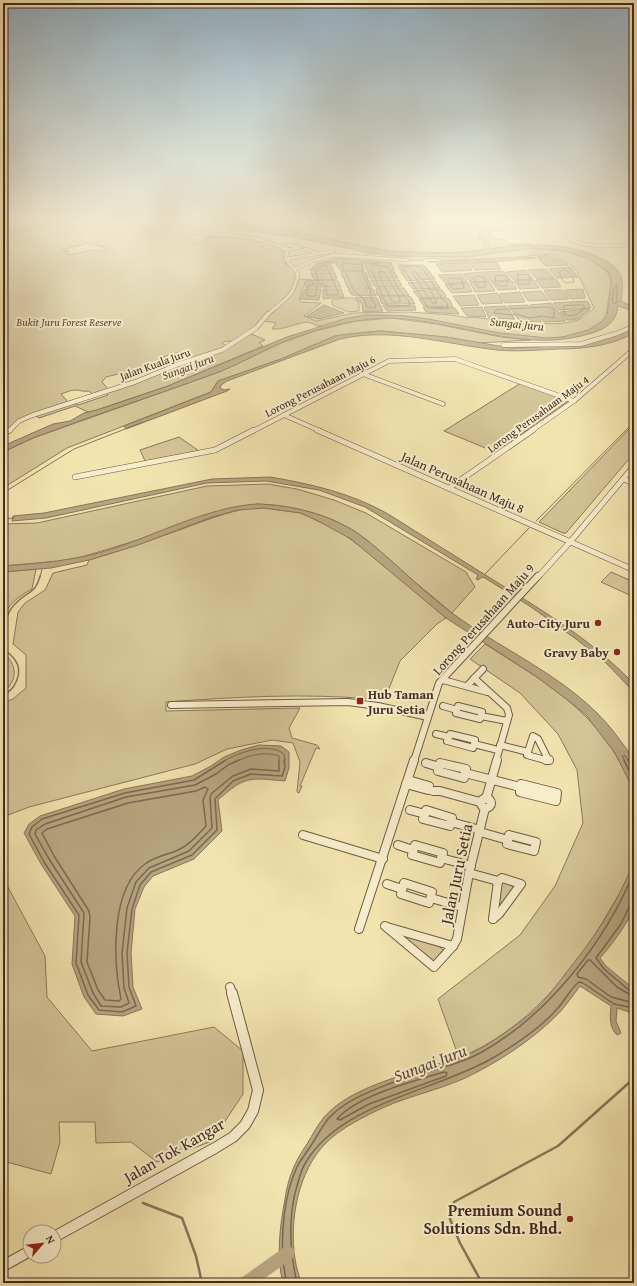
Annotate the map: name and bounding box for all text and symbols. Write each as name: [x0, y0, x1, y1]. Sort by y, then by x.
water label: Sungai Juru: [489, 312, 545, 335]
park label: Bukit Juru Forest Reserve: [16, 314, 122, 330]
street label: Jalan Kuala Juru: [116, 344, 192, 385]
water label: Sungai Juru: [159, 349, 216, 384]
street label: Lorong Perusahaan Maju 6: [262, 351, 378, 421]
street label: Lorong Perusahaan Maju 4: [484, 372, 592, 456]
street label: Jalan Perusahaan Maju 8: [396, 446, 527, 518]
street label: Lorong Perusahaan Maju 9: [428, 559, 539, 679]
place label: Auto-City Juru: [507, 614, 591, 633]
marker: Auto-City Juru: [593, 618, 603, 628]
place label: Gravy Baby: [544, 643, 609, 662]
marker: Gravy Baby: [612, 647, 622, 657]
place label: Hub Taman Juru Setia: [366, 685, 434, 719]
marker: Hub Taman Juru Setia: [355, 696, 365, 706]
street label: Jalan Juru Setia: [433, 821, 479, 929]
water label: Sungai Juru: [389, 1037, 470, 1088]
street label: Jalan Tok Kangar: [117, 1111, 229, 1190]
place label: Premium Sound Solutions Sdn. Bhd.: [423, 1198, 563, 1240]
marker: Premium Sound Solutions Sdn. Bhd.: [565, 1214, 575, 1224]
north arrow: [22, 1224, 62, 1264]
text: N: [42, 1232, 60, 1247]

